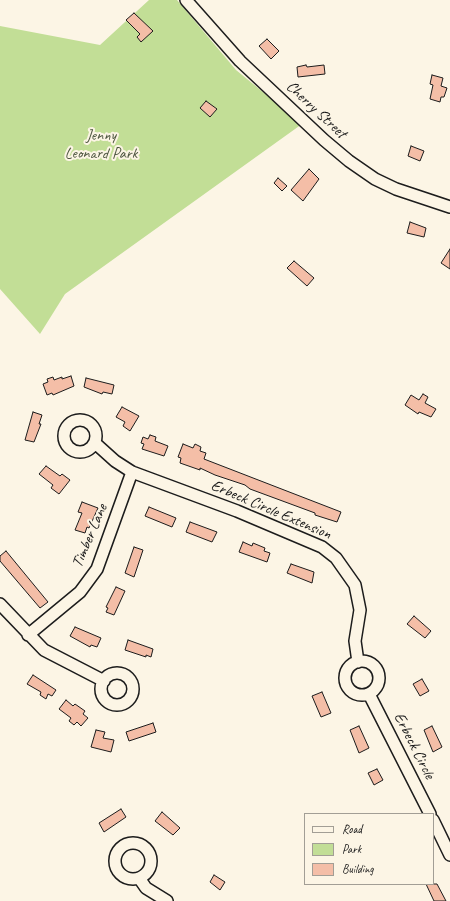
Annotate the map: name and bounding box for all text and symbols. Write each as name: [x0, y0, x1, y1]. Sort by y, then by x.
street label: Cherry Street: [282, 77, 350, 143]
park label: Jenny Leonard Park: [65, 126, 137, 164]
street label: Erbeck Circle Extension: [208, 476, 334, 544]
street label: Timber Lane: [68, 501, 112, 571]
street label: Erbeck Circle: [389, 710, 439, 782]
legend: [304, 813, 434, 885]
text: Road: [342, 821, 362, 837]
text: Park: [342, 841, 361, 857]
text: Building: [342, 861, 374, 877]

